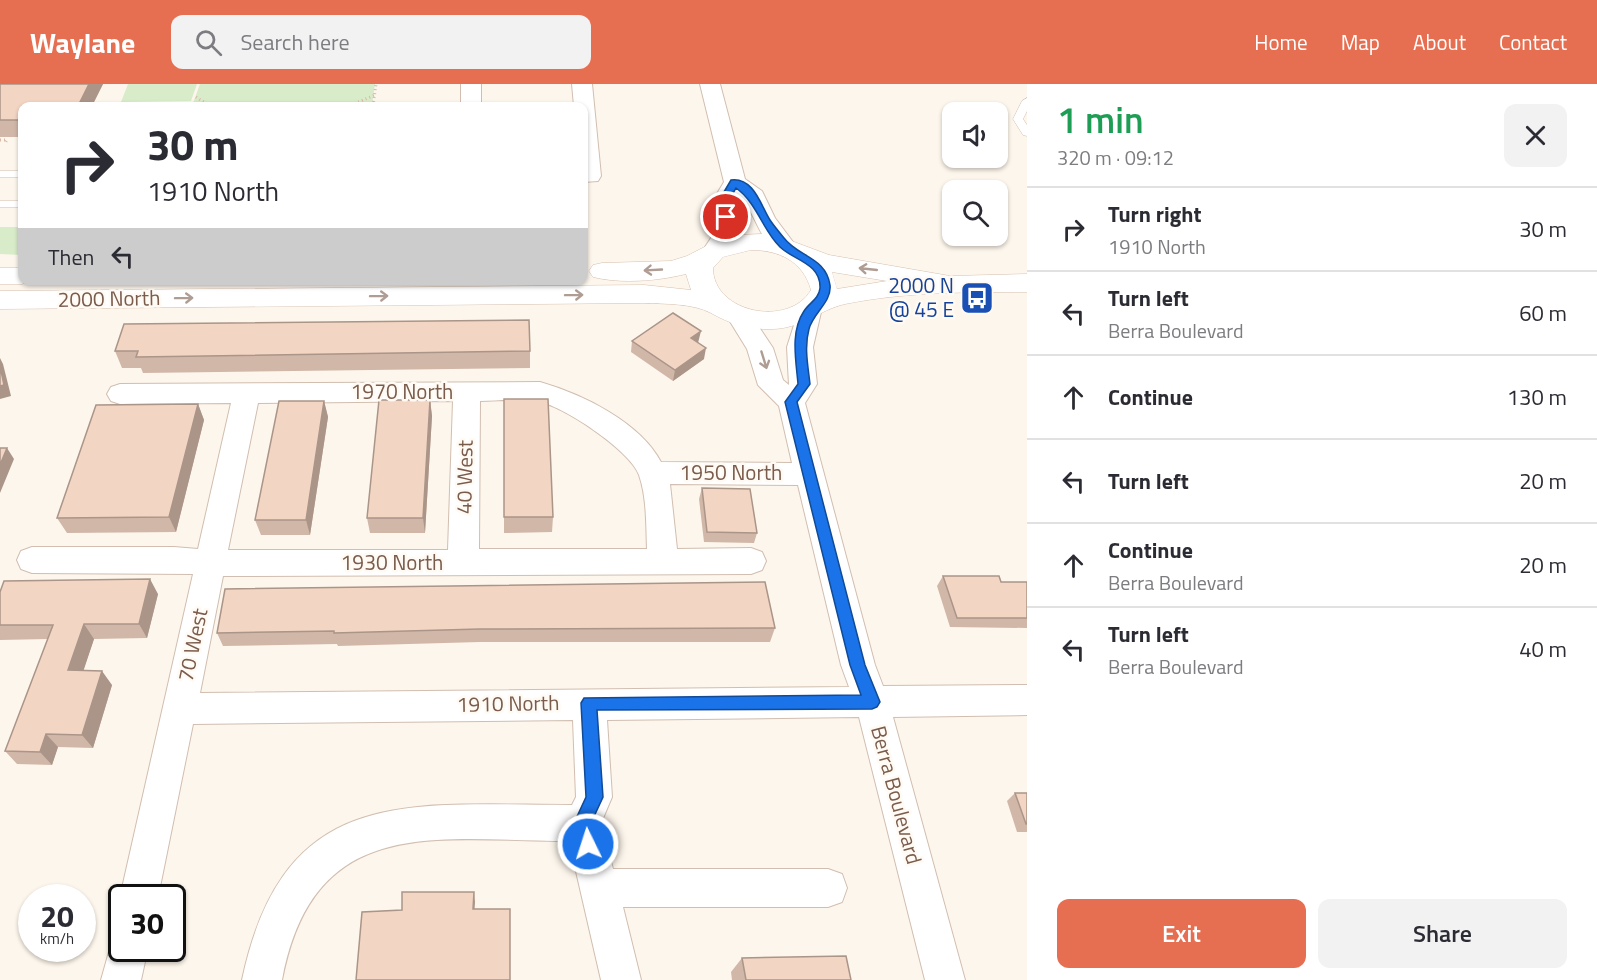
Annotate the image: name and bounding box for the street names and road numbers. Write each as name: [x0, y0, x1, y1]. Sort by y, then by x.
street label: 2000 North: [57, 281, 161, 315]
street label: 1970 North: [351, 375, 453, 407]
street label: 40 West: [447, 439, 481, 514]
street label: 1950 North: [680, 456, 782, 488]
street label: 1930 North: [341, 546, 443, 578]
street label: 70 West: [169, 605, 216, 684]
street label: 1910 North: [456, 686, 560, 720]
street label: Berra Boulevard: [863, 722, 931, 868]

